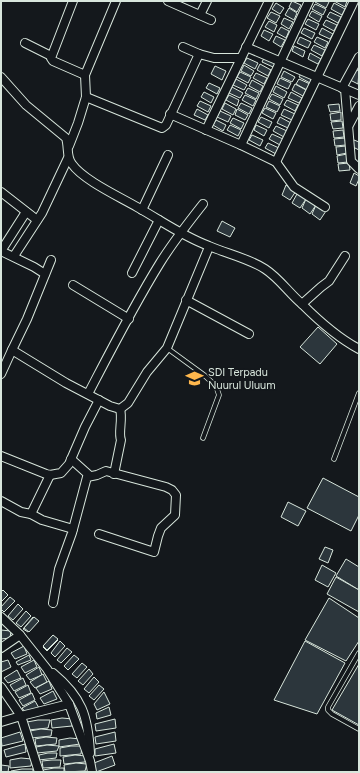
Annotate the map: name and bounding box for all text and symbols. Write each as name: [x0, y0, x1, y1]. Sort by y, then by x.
place label: SDI Terpadu Nuurul Uluum: [208, 366, 276, 392]
school or university icon: SDI Terpadu Nuurul Uluum: [185, 368, 205, 388]

